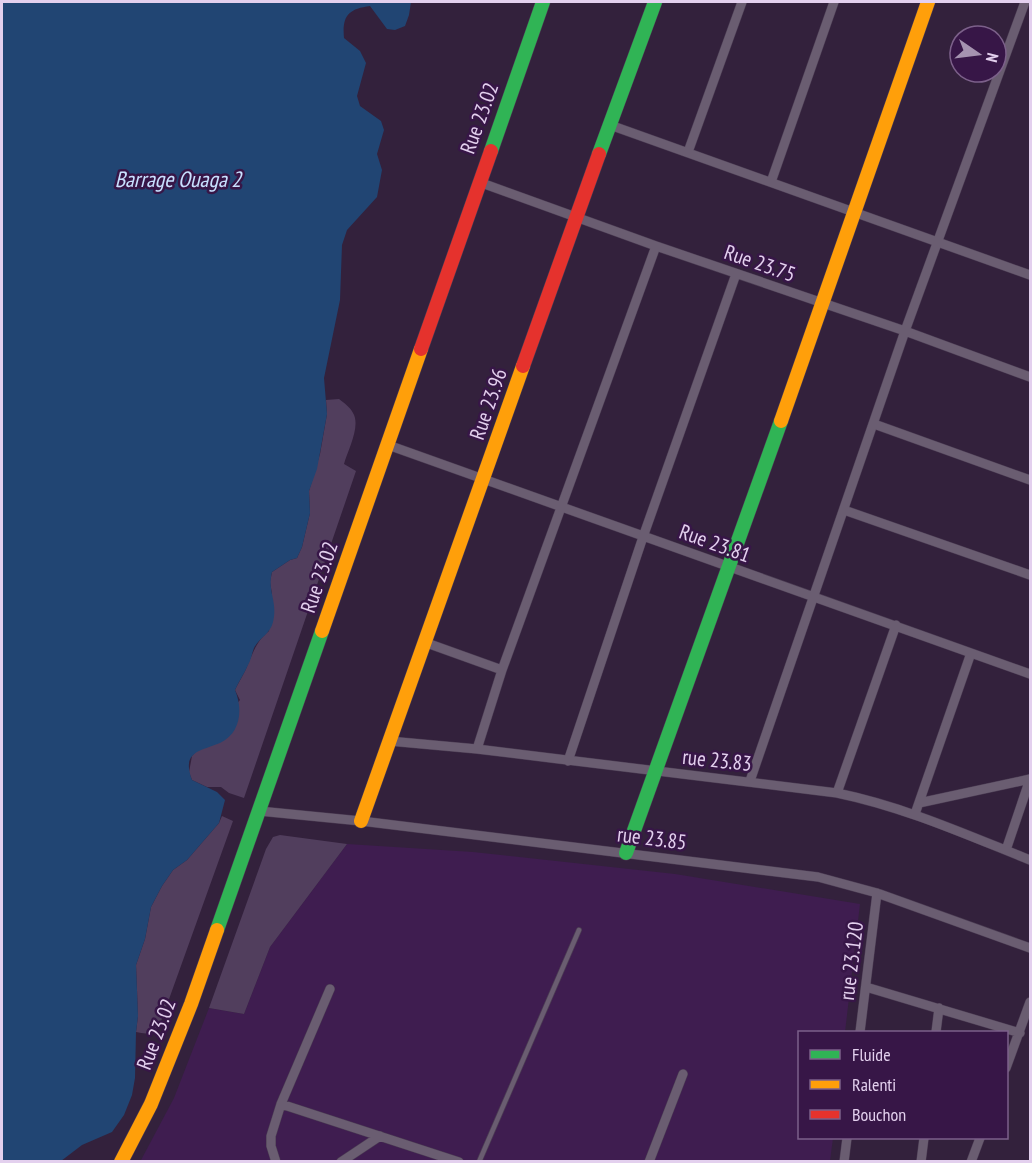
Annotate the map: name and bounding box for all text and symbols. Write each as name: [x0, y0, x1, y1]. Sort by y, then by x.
north arrow: [948, 24, 1008, 84]
text: N: [982, 51, 1003, 64]
street label: Rue 23.02: [454, 79, 504, 157]
water label: Barrage Ouaga 2: [115, 165, 243, 193]
street label: Rue 23.75: [721, 238, 799, 288]
street label: Rue 23.96: [463, 365, 513, 443]
street label: Rue 23.81: [676, 518, 754, 568]
street label: Rue 23.02: [294, 538, 344, 616]
street label: rue 23.83: [681, 743, 753, 777]
street label: rue 23.85: [616, 820, 688, 856]
street label: rue 23.120: [833, 920, 869, 1002]
street label: Rue 23.02: [130, 995, 182, 1073]
legend: [798, 1031, 1008, 1139]
text: Fluide: [852, 1043, 891, 1066]
text: Ralenti: [852, 1073, 896, 1096]
text: Bouchon: [852, 1103, 906, 1126]

